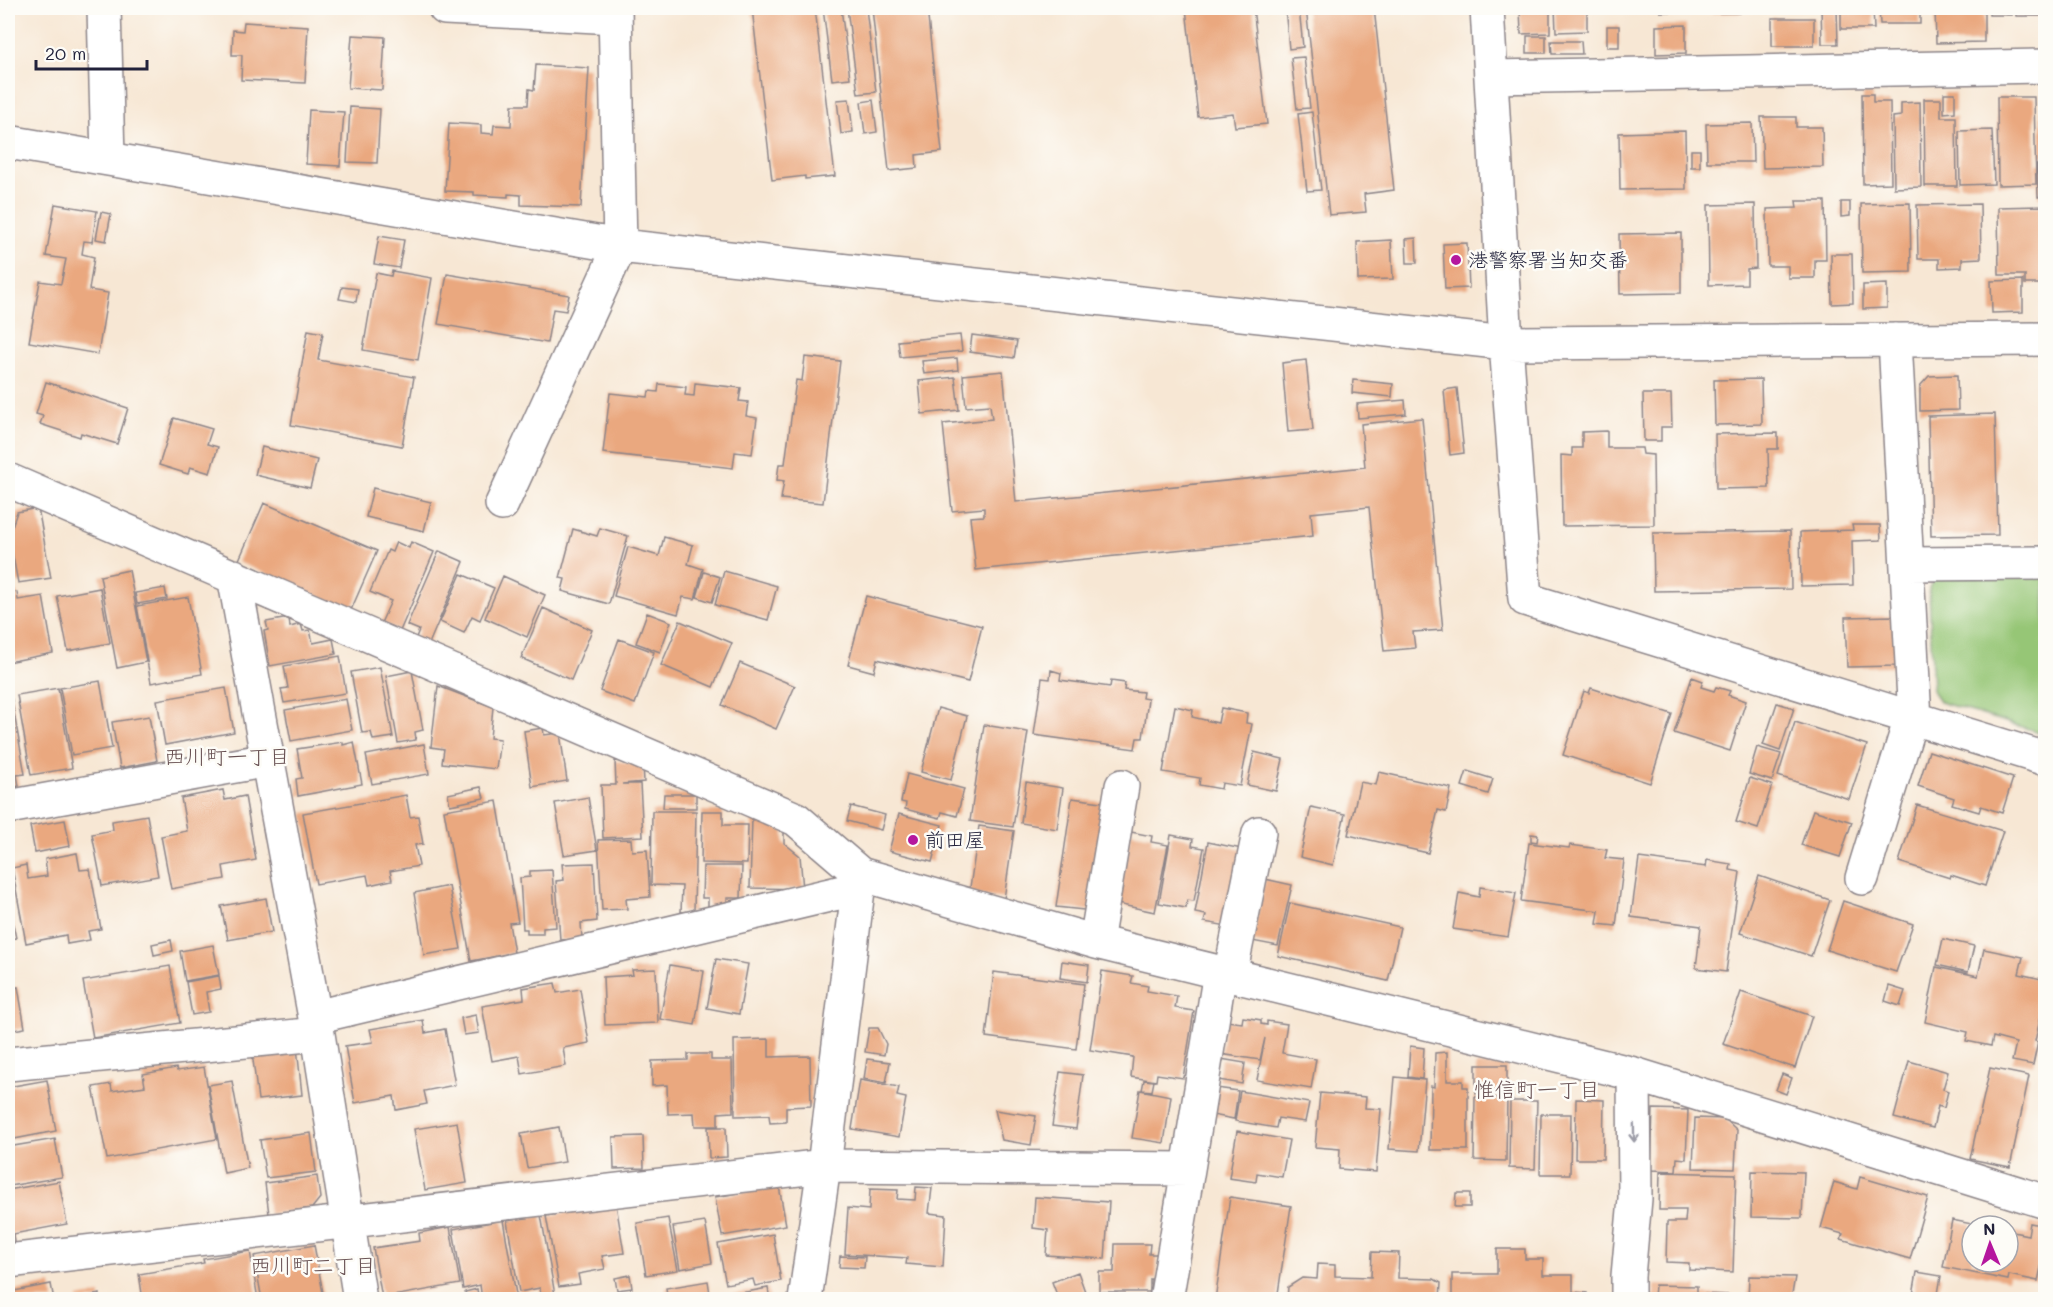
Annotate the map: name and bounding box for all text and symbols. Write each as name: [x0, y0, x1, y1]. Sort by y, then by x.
scale bar: [36, 33, 147, 71]
text: 20 m: [45, 41, 86, 65]
place label: 港警察署当知交番: [1468, 246, 1628, 272]
marker: 港警察署当知交番: [1449, 253, 1463, 267]
district label: 西川町一丁目: [164, 742, 290, 769]
place label: 前田屋: [925, 826, 985, 852]
marker: 前田屋: [906, 833, 920, 847]
district label: 惟信町一丁目: [1474, 1075, 1600, 1102]
one-way arrow: [1628, 1122, 1640, 1142]
north arrow: [1960, 1214, 2020, 1274]
text: N: [1983, 1218, 1996, 1239]
district label: 西川町二丁目: [250, 1251, 376, 1278]

